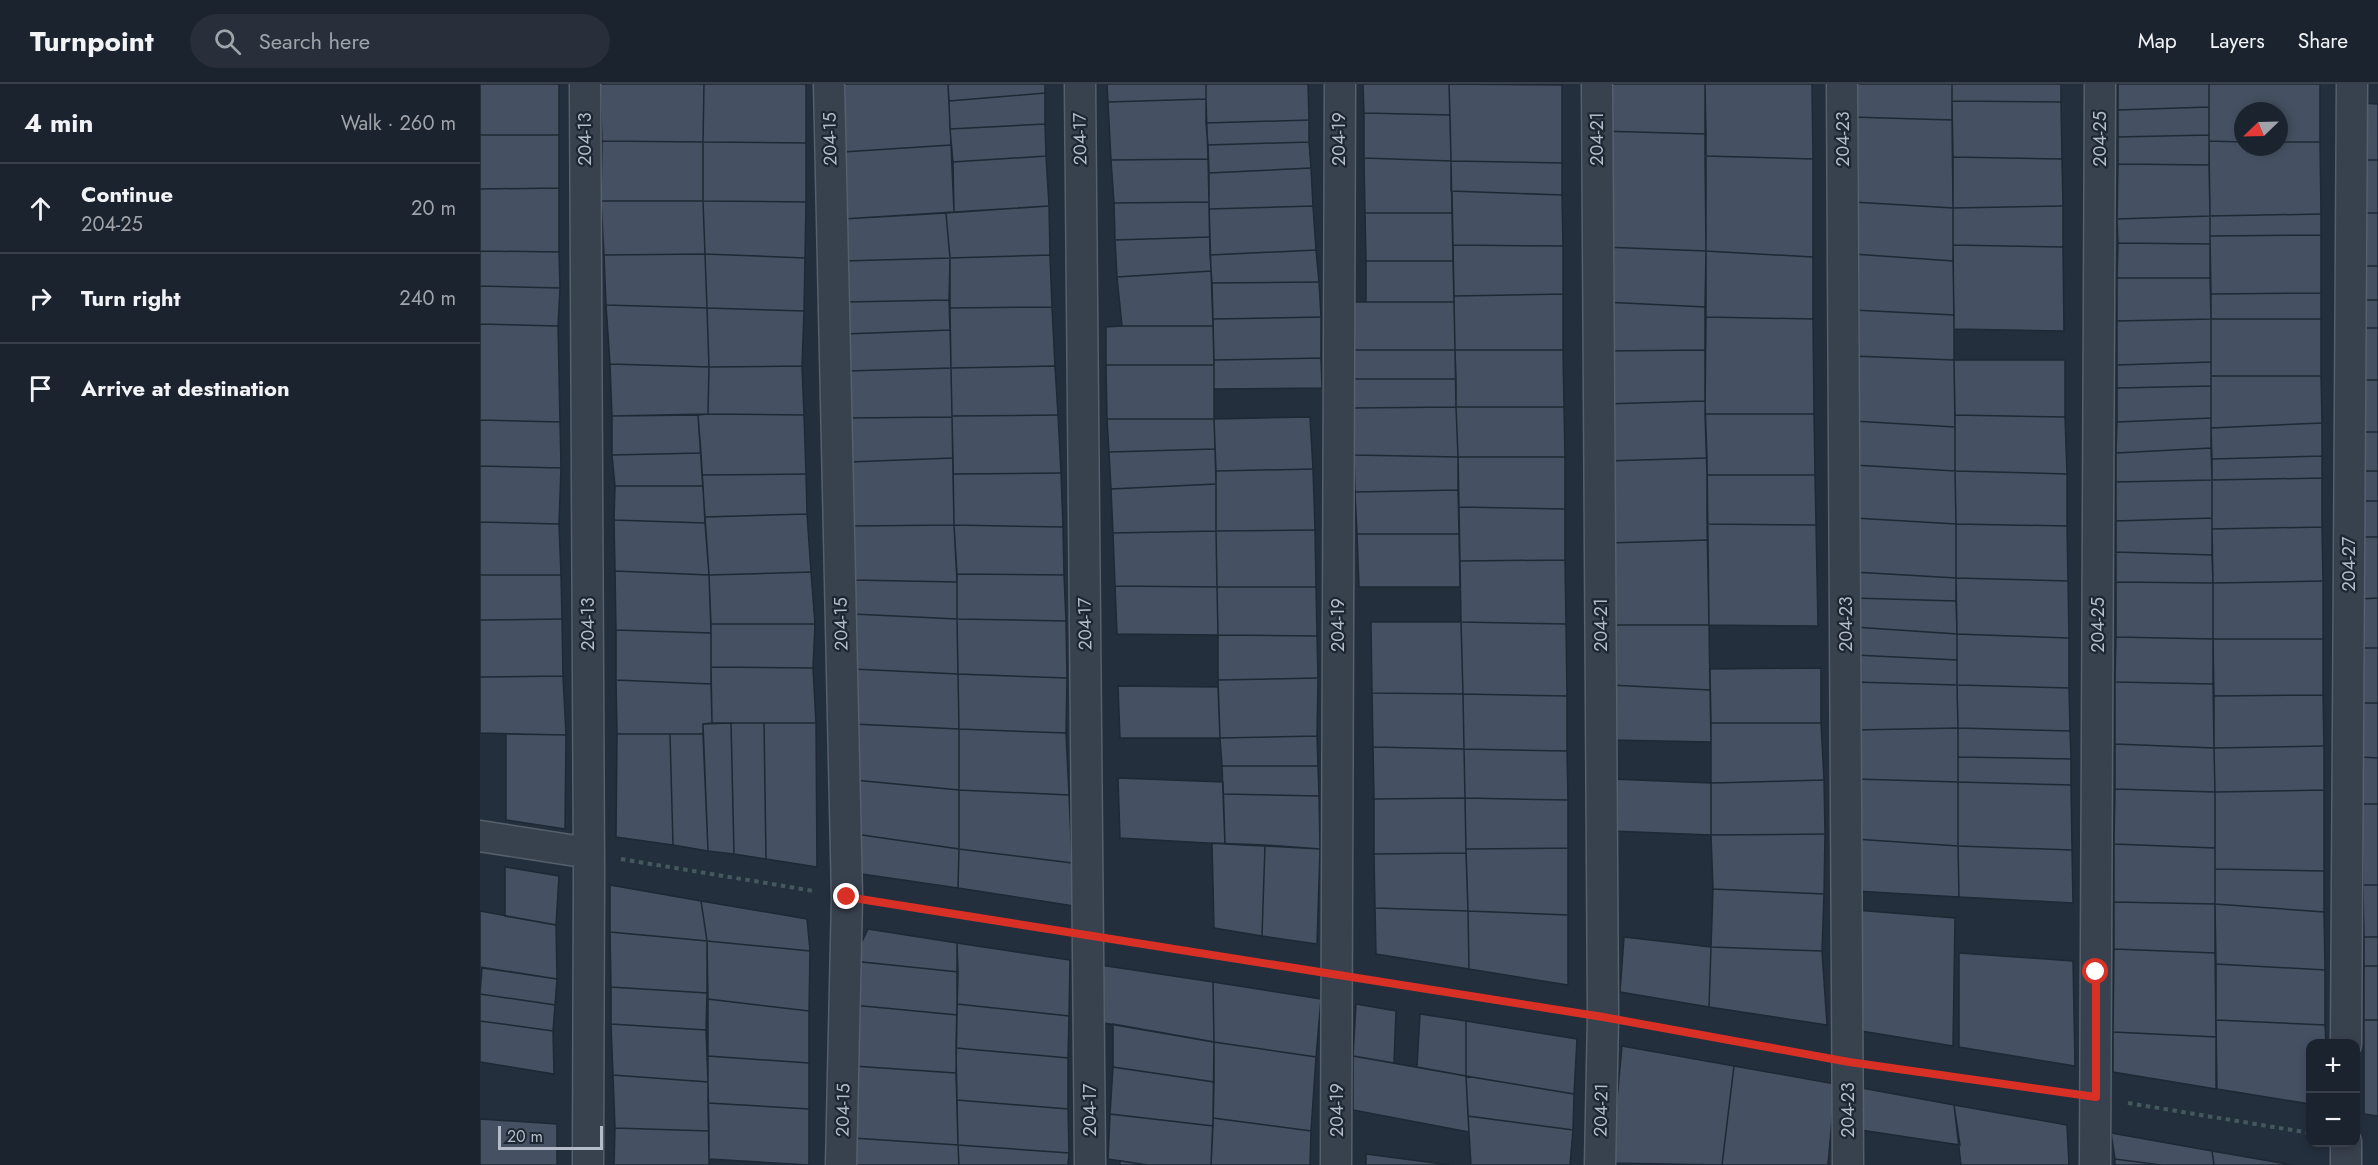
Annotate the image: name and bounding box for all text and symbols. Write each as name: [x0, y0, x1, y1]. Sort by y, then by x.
search box: [190, 14, 610, 68]
text: Turnpoint: [30, 21, 154, 62]
icon: search: [211, 25, 244, 58]
text: Search here: [259, 25, 370, 57]
text: Map: [2138, 26, 2177, 56]
text: Layers: [2210, 26, 2265, 56]
text: Share: [2298, 26, 2348, 56]
north arrow: [2234, 102, 2288, 156]
text: 4 min: [24, 104, 93, 142]
text: Walk · 260 m: [341, 109, 456, 138]
street label: 204-23: [1830, 111, 1856, 167]
street label: 204-25: [2087, 111, 2113, 167]
street label: 204-13: [572, 112, 598, 166]
street label: 204-15: [817, 112, 843, 166]
street label: 204-17: [1067, 112, 1093, 166]
street label: 204-19: [1326, 112, 1352, 166]
street label: 204-21: [1584, 112, 1610, 166]
text: Continue: [81, 178, 173, 210]
icon: ahead: [24, 192, 57, 225]
text: 20 m: [411, 194, 456, 223]
text: 204-25: [81, 210, 143, 239]
icon: right: [24, 282, 57, 315]
text: Turn right: [81, 282, 181, 314]
text: 240 m: [399, 284, 456, 313]
icon: arrive: [24, 372, 57, 405]
text: Arrive at destination: [81, 372, 290, 404]
street label: 204-27: [2336, 536, 2362, 592]
street label: 204-23: [1833, 596, 1859, 652]
street label: 204-13: [575, 597, 601, 651]
street label: 204-15: [828, 597, 854, 651]
street label: 204-17: [1072, 597, 1098, 651]
street label: 204-25: [2085, 597, 2111, 653]
street label: 204-19: [1325, 598, 1351, 652]
street label: 204-21: [1588, 598, 1614, 652]
route end: [833, 883, 859, 909]
route start: [2082, 958, 2108, 984]
map controls: [2306, 1039, 2360, 1147]
button: +: [2306, 1039, 2360, 1093]
street label: 204-23: [1835, 1082, 1861, 1138]
street label: 204-15: [830, 1083, 856, 1137]
street label: 204-17: [1077, 1083, 1103, 1136]
street label: 204-19: [1324, 1083, 1350, 1137]
street label: 204-21: [1588, 1083, 1614, 1137]
button: −: [2306, 1093, 2360, 1147]
scale bar: [498, 1123, 603, 1150]
text: 20 m: [507, 1125, 543, 1148]

